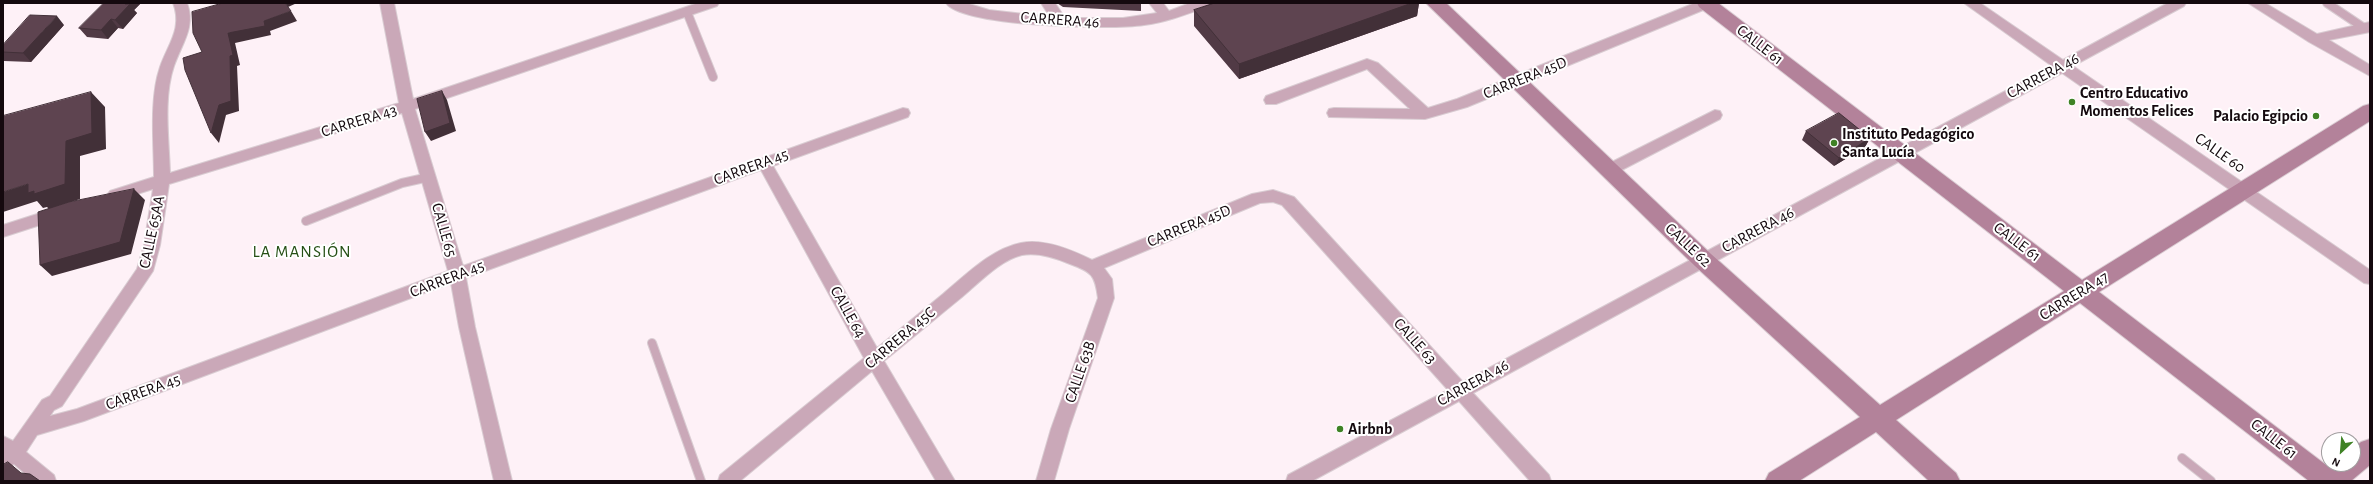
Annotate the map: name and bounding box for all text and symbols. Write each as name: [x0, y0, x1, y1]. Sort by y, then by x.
street label: CARRERA 46: [1020, 8, 1100, 32]
street label: CALLE 61: [1733, 21, 1787, 69]
street label: CARRERA 46: [2004, 49, 2082, 103]
street label: CARRERA 45D: [1480, 53, 1570, 103]
place label: Centro Educativo Momentos Felices: [2080, 83, 2194, 121]
marker: Centro Educativo Momentos Felices: [2067, 97, 2077, 107]
street label: CARRERA 43: [319, 100, 399, 142]
place label: Palacio Egipcio: [2213, 106, 2308, 126]
marker: Palacio Egipcio: [2311, 111, 2321, 121]
place label: Instituto Pedagógico Santa Lucía: [1842, 124, 1974, 162]
street label: CALLE 60: [2191, 129, 2249, 177]
marker: Instituto Pedagógico Santa Lucía: [1829, 138, 1839, 148]
street label: CARRERA 45: [711, 145, 791, 189]
street label: CALLE 65AA: [135, 194, 169, 270]
street label: CALLE 65: [427, 201, 461, 259]
street label: CARRERA 45D: [1144, 201, 1234, 251]
street label: CARRERA 46: [1719, 203, 1797, 257]
street label: CALLE 61: [1990, 218, 2044, 266]
street label: CALLE 62: [1661, 219, 1715, 271]
district label: LA MANSIÓN: [252, 242, 352, 262]
street label: CARRERA 45: [407, 256, 487, 302]
street label: CARRERA 47: [2036, 267, 2112, 325]
street label: CALLE 64: [826, 283, 870, 341]
street label: CARRERA 45C: [861, 303, 939, 373]
street label: CALLE 63: [1389, 314, 1441, 368]
street label: CALLE 63B: [1061, 339, 1099, 405]
street label: CARRERA 46: [1434, 355, 1512, 411]
street label: CARRERA 45: [103, 370, 183, 414]
street label: CALLE 61: [2247, 415, 2301, 463]
place label: Airbnb: [1348, 419, 1392, 439]
marker: Airbnb: [1335, 424, 1345, 434]
north arrow: [2321, 432, 2361, 472]
text: N: [2330, 456, 2342, 469]

